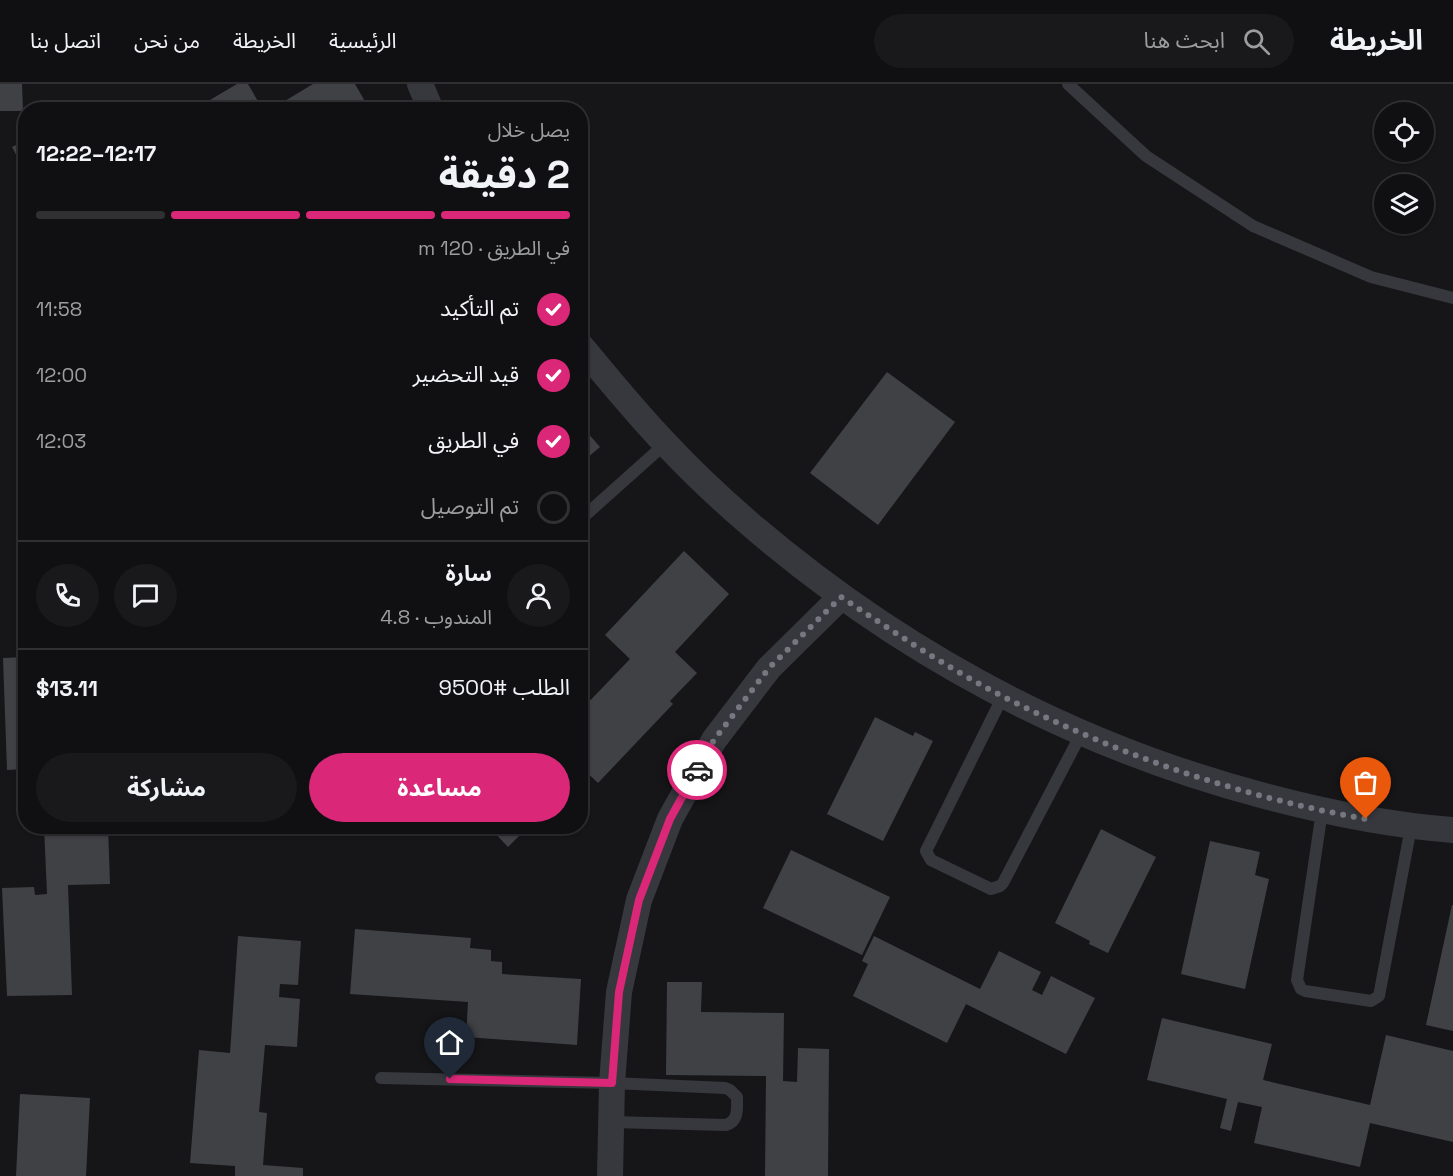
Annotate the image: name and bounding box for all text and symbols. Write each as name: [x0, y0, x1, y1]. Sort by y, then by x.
search box: [874, 14, 1294, 68]
text: الخريطة: [1330, 22, 1423, 58]
icon: search: [1240, 25, 1273, 58]
text: ابحث هنا: [1144, 26, 1225, 54]
text: اتصل بنا: [30, 27, 101, 54]
text: من نحن: [134, 27, 200, 54]
text: الخريطة: [233, 27, 296, 54]
text: الرئيسية: [329, 27, 396, 54]
map controls: [1374, 102, 1434, 234]
button: locate: [1374, 102, 1434, 162]
text: يصل خلال: [488, 117, 570, 143]
text: 12:17–12:22: [36, 139, 156, 167]
text: 2 دقيقة: [439, 150, 570, 199]
button: layers: [1374, 174, 1434, 234]
text: في الطريق · 120 m: [418, 235, 570, 261]
icon: check: [537, 293, 570, 326]
text: تم التأكيد: [440, 294, 519, 322]
text: 11:58: [36, 296, 82, 322]
icon: check: [537, 359, 570, 392]
text: قيد التحضير: [413, 360, 519, 388]
text: 12:00: [36, 362, 87, 388]
icon: check: [537, 425, 570, 458]
text: في الطريق: [428, 426, 519, 454]
text: 12:03: [36, 428, 86, 454]
text: تم التوصيل: [421, 492, 519, 520]
text: سارة: [446, 559, 492, 587]
button: phone: [36, 564, 99, 627]
button: chat: [114, 564, 177, 627]
button: person: [507, 564, 570, 627]
text: المندوب · 4.8: [380, 604, 492, 630]
text: الطلب #9500: [438, 673, 570, 701]
text: $13.11: [36, 674, 98, 702]
courier: [667, 740, 727, 800]
button: مشاركة: [36, 753, 297, 822]
button: مساعدة: [309, 753, 570, 822]
icon: car: [681, 754, 714, 787]
pin: [1340, 757, 1391, 819]
icon: bag: [1349, 766, 1382, 799]
pin: [424, 1017, 475, 1079]
icon: home: [433, 1026, 466, 1059]

